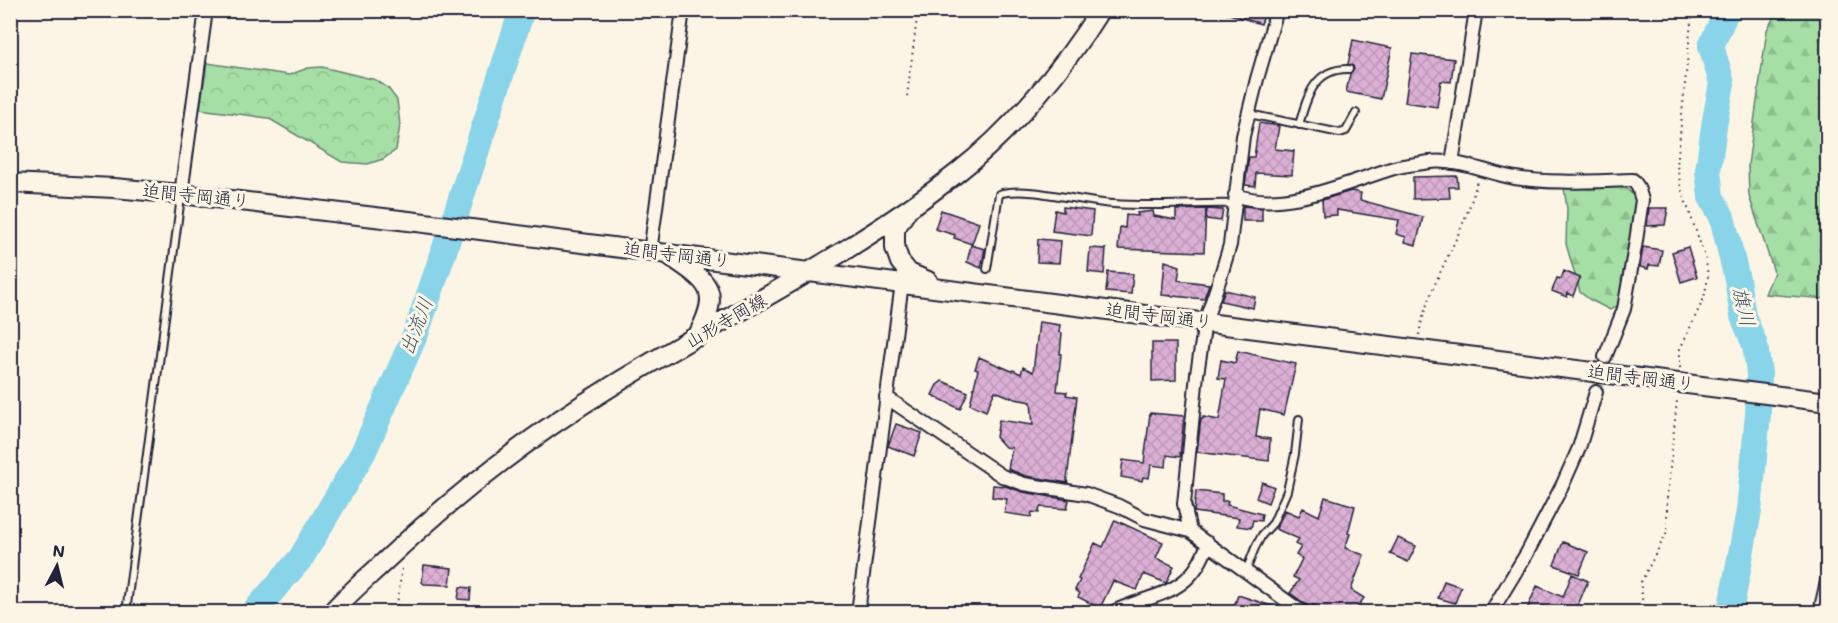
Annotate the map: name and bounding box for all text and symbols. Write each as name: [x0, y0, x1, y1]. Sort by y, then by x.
street label: 迫間寺岡通り: [141, 177, 251, 213]
street label: 迫間寺岡通り: [622, 236, 732, 272]
water label: 旗川: [1728, 284, 1762, 329]
street label: 山形寺岡線: [681, 287, 770, 353]
water label: 出流川: [392, 293, 438, 358]
street label: 迫間寺岡通り: [1104, 297, 1214, 333]
street label: 迫間寺岡通り: [1586, 359, 1696, 395]
north arrow: [27, 536, 87, 596]
text: N: [52, 539, 66, 562]

